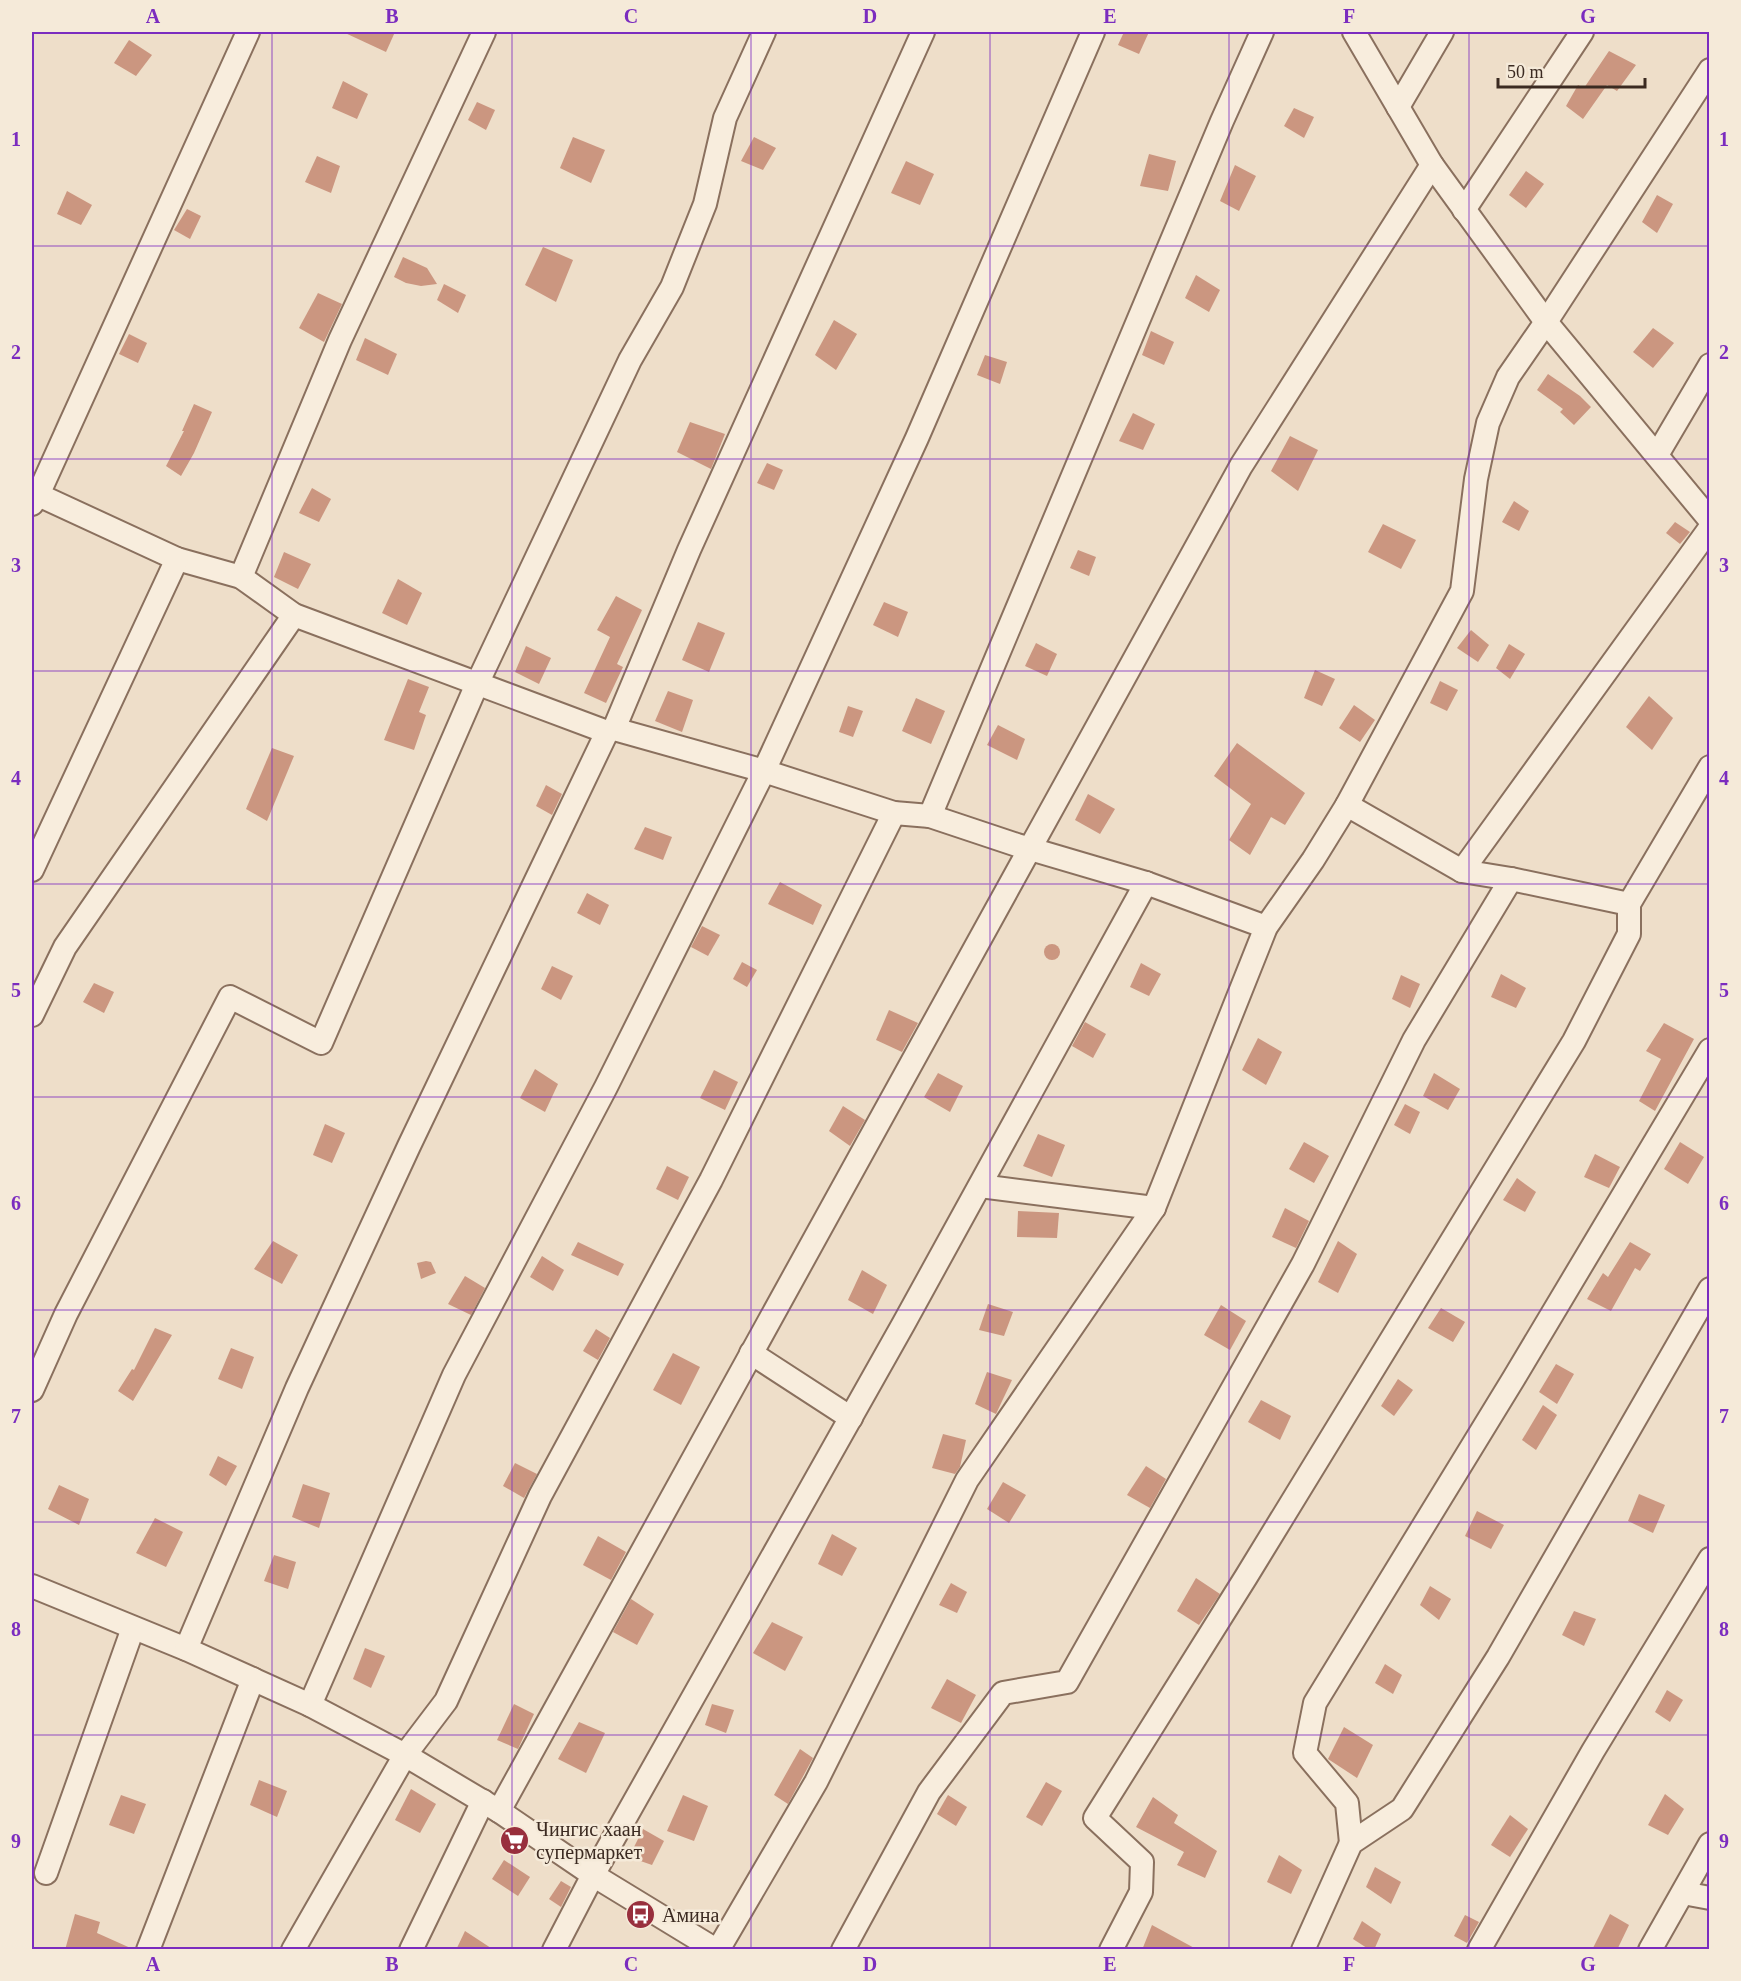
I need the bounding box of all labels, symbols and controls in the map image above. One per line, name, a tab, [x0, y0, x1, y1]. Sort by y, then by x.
text: A	[146, 5, 161, 27]
text: B	[385, 5, 399, 27]
text: C	[624, 5, 638, 27]
text: D	[863, 5, 877, 27]
text: E	[1103, 5, 1117, 27]
text: F	[1343, 5, 1355, 27]
text: G	[1580, 5, 1596, 27]
scale bar	[1498, 51, 1645, 89]
text: 50 m	[1507, 62, 1544, 82]
text: 1	[11, 128, 21, 150]
text: 1	[1719, 128, 1729, 150]
text: 2	[11, 341, 21, 363]
text: 2	[1719, 341, 1729, 363]
text: 3	[11, 554, 21, 576]
text: 3	[1719, 554, 1729, 576]
text: 4	[11, 767, 21, 789]
text: 4	[1719, 767, 1729, 789]
text: 5	[11, 979, 21, 1001]
text: 5	[1719, 979, 1729, 1001]
text: 6	[11, 1192, 21, 1214]
text: 6	[1719, 1192, 1729, 1214]
text: 7	[11, 1405, 21, 1427]
text: 7	[1719, 1405, 1729, 1427]
text: 8	[11, 1618, 21, 1640]
text: 8	[1719, 1618, 1729, 1640]
place label: Чингис хаан супермаркет	[536, 1818, 642, 1864]
supermarket icon: Чингис хаан супермаркет	[499, 1825, 531, 1857]
text: 9	[11, 1830, 21, 1852]
text: 9	[1719, 1830, 1729, 1852]
bus stop icon: Амина	[625, 1899, 657, 1931]
place label: Амина	[662, 1904, 720, 1926]
text: A	[146, 1953, 161, 1975]
text: B	[385, 1953, 399, 1975]
text: C	[624, 1953, 638, 1975]
text: D	[863, 1953, 877, 1975]
text: E	[1103, 1953, 1117, 1975]
text: F	[1343, 1953, 1355, 1975]
text: G	[1580, 1953, 1596, 1975]

